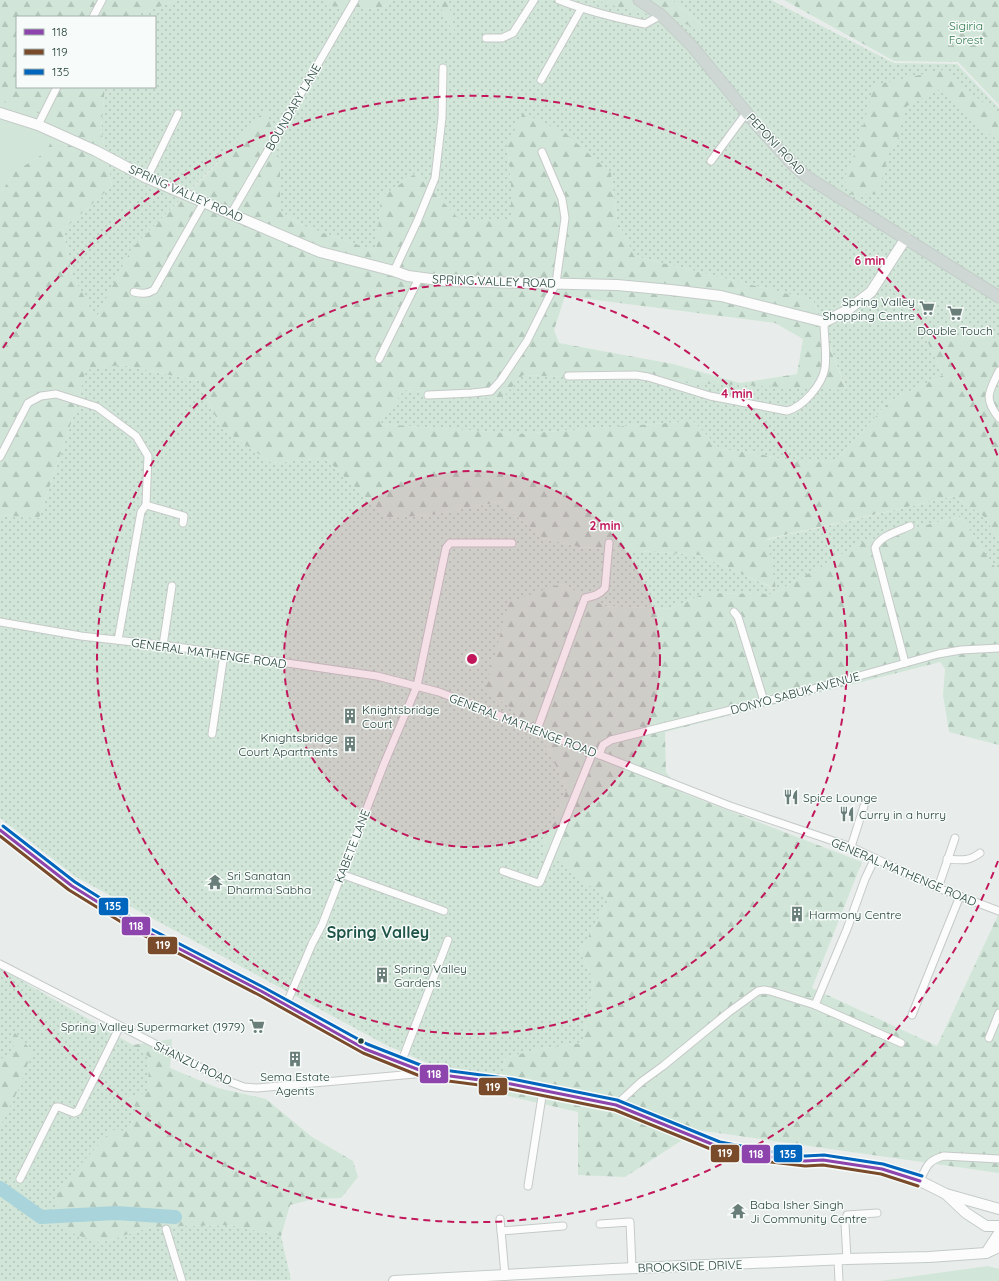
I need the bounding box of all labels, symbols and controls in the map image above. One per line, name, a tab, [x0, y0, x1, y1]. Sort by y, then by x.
legend	[16, 16, 156, 88]
park label: Sigiria Forest	[949, 18, 983, 47]
text: 118	[52, 24, 67, 39]
text: 119	[52, 44, 68, 59]
street label: BOUNDARY LANE	[262, 61, 324, 153]
text: 135	[52, 64, 69, 79]
street label: PEPONI ROAD	[744, 110, 809, 178]
street label: SPRING VALLEY ROAD	[126, 161, 246, 225]
text: 6 min	[854, 253, 886, 268]
street label: SPRING VALLEY ROAD	[432, 271, 556, 291]
place label: Spring Valley Shopping Centre	[823, 294, 915, 323]
supermarket icon: Spring Valley Shopping Centre	[918, 299, 936, 317]
supermarket icon: Double Touch	[946, 304, 964, 322]
place label: Double Touch	[917, 323, 993, 338]
text: 4 min	[721, 386, 753, 401]
text: 2 min	[589, 518, 621, 533]
street label: GENERAL MATHENGE ROAD	[130, 635, 288, 671]
centre of rings	[465, 652, 479, 666]
street label: DONYO SABUK AVENUE	[729, 668, 861, 717]
street label: GENERAL MATHENGE ROAD	[447, 690, 599, 760]
place label: Knightsbridge Court	[362, 702, 440, 731]
building icon: Knightsbridge Court	[341, 707, 359, 725]
place label: Knightsbridge Court Apartments	[239, 730, 338, 759]
building icon: Knightsbridge Court Apartments	[341, 735, 359, 753]
restaurant icon: Spice Lounge	[782, 788, 800, 806]
place label: Spice Lounge	[803, 790, 878, 805]
restaurant icon: Curry in a hurry	[838, 805, 856, 823]
street label: KABETE LANE	[331, 807, 373, 885]
place label: Curry in a hurry	[859, 807, 946, 822]
street label: GENERAL MATHENGE ROAD	[829, 835, 979, 910]
place label: Sri Sanatan Dharma Sabha	[227, 868, 311, 897]
temple icon: Sri Sanatan Dharma Sabha	[206, 873, 224, 891]
line badge: 135	[98, 897, 129, 916]
text: 135	[105, 899, 121, 913]
building icon: Harmony Centre	[788, 905, 806, 923]
place label: Harmony Centre	[809, 907, 902, 922]
line badge: 118	[121, 916, 151, 936]
text: 118	[129, 919, 143, 933]
district label: Spring Valley	[327, 922, 429, 942]
line badge: 119	[147, 936, 178, 955]
text: 119	[156, 938, 170, 952]
place label: Spring Valley Gardens	[394, 961, 467, 990]
building icon: Spring Valley Gardens	[373, 966, 391, 984]
supermarket icon: Spring Valley Supermarket (1979)	[248, 1017, 266, 1035]
place label: Spring Valley Supermarket (1979)	[61, 1019, 245, 1034]
unlabelled marker	[356, 1036, 366, 1046]
street label: SHANZU ROAD	[152, 1038, 235, 1089]
building icon: Sema Estate Agents	[286, 1050, 304, 1068]
line badge: 118	[419, 1064, 449, 1084]
text: 118	[427, 1067, 441, 1081]
place label: Sema Estate Agents	[260, 1069, 330, 1098]
line badge: 119	[478, 1077, 508, 1096]
text: 119	[486, 1080, 500, 1094]
line badge: 119	[710, 1144, 740, 1163]
line badge: 118	[741, 1144, 771, 1164]
line badge: 135	[773, 1144, 803, 1163]
text: 119	[718, 1146, 732, 1160]
text: 118	[749, 1147, 763, 1161]
text: 135	[780, 1147, 796, 1161]
place label: Baba Isher Singh Ji Community Centre	[750, 1197, 867, 1226]
temple icon: Baba Isher Singh Ji Community Centre	[729, 1202, 747, 1220]
street label: BROOKSIDE DRIVE	[637, 1257, 743, 1275]

